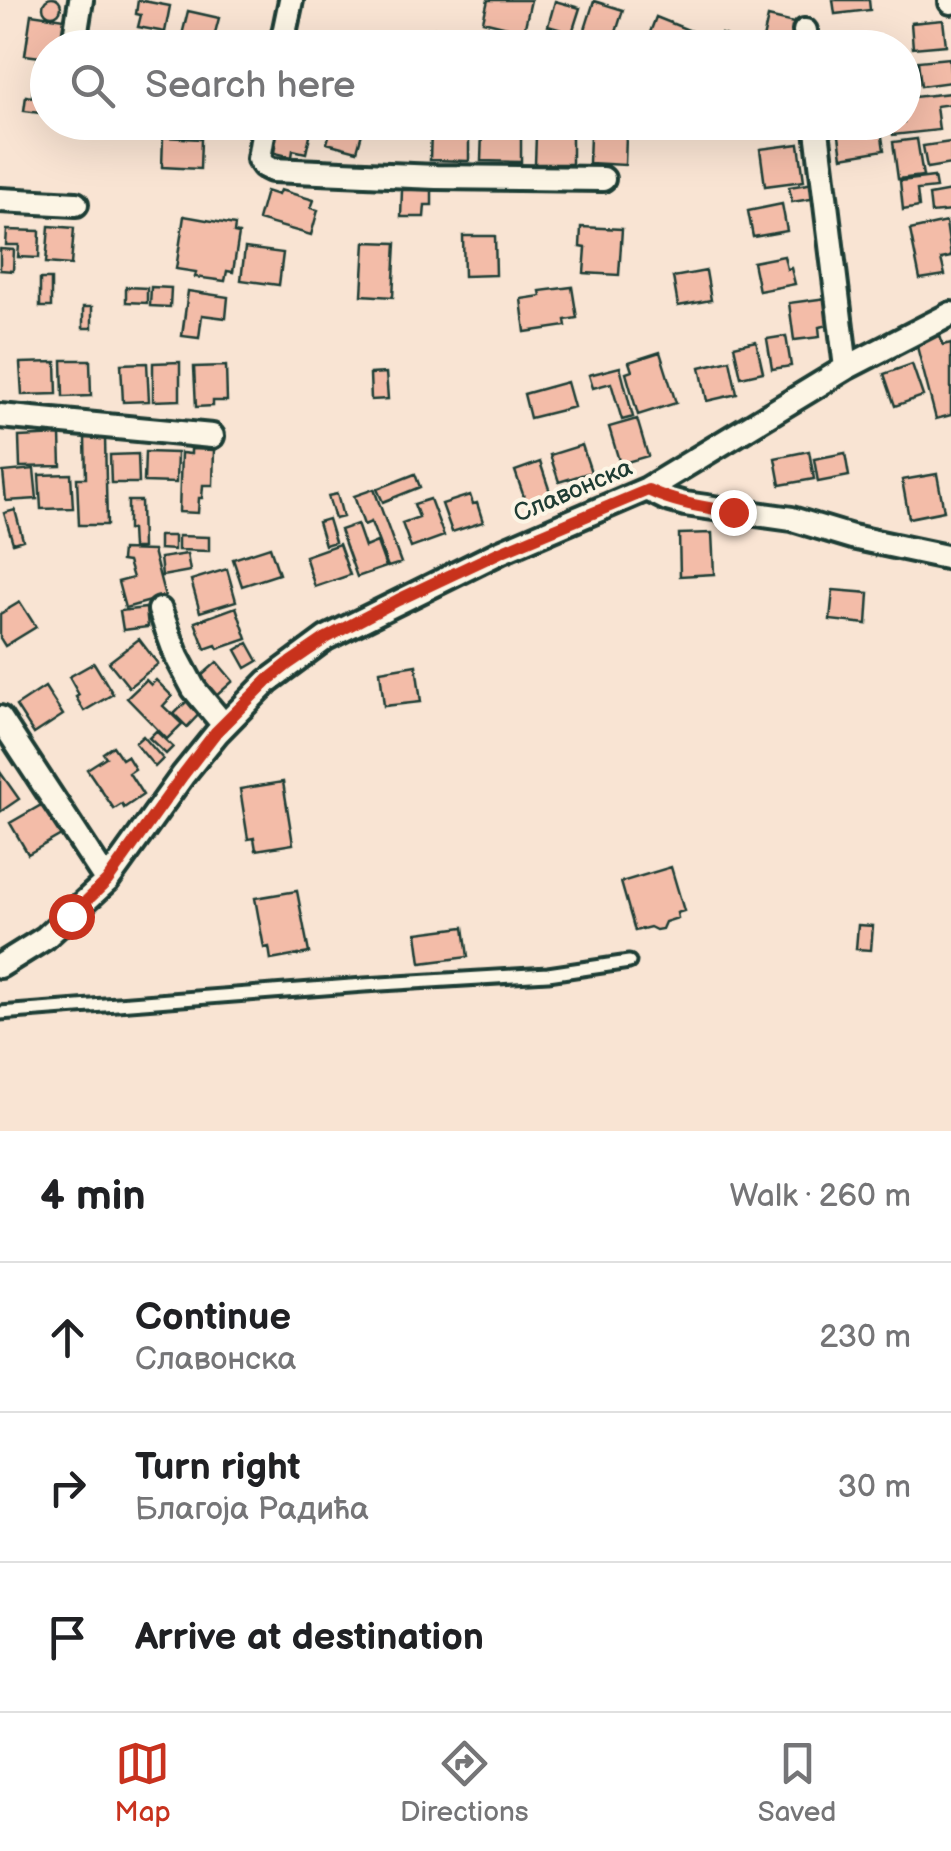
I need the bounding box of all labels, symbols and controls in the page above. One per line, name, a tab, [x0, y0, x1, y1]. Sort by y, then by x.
search box	[30, 30, 921, 140]
icon: search	[65, 58, 120, 113]
text: Search here	[145, 63, 356, 108]
street label: Славонска	[509, 452, 637, 530]
route end	[711, 490, 757, 536]
route start	[49, 894, 95, 940]
text: 4 min	[40, 1171, 146, 1222]
text: Walk · 260 m	[729, 1177, 911, 1216]
text: Continue	[135, 1295, 291, 1340]
icon: ahead	[40, 1310, 95, 1365]
text: 230 m	[819, 1318, 911, 1357]
text: Славонска	[135, 1340, 296, 1379]
text: Turn right	[135, 1445, 300, 1490]
icon: right	[40, 1460, 95, 1515]
text: 30 m	[837, 1468, 911, 1507]
text: Благоја Радића	[135, 1490, 369, 1529]
icon: arrive	[40, 1610, 95, 1665]
text: Arrive at destination	[135, 1615, 484, 1660]
tab: Map	[115, 1736, 171, 1829]
tab: Directions	[400, 1736, 529, 1829]
tab: Saved	[758, 1736, 836, 1829]

